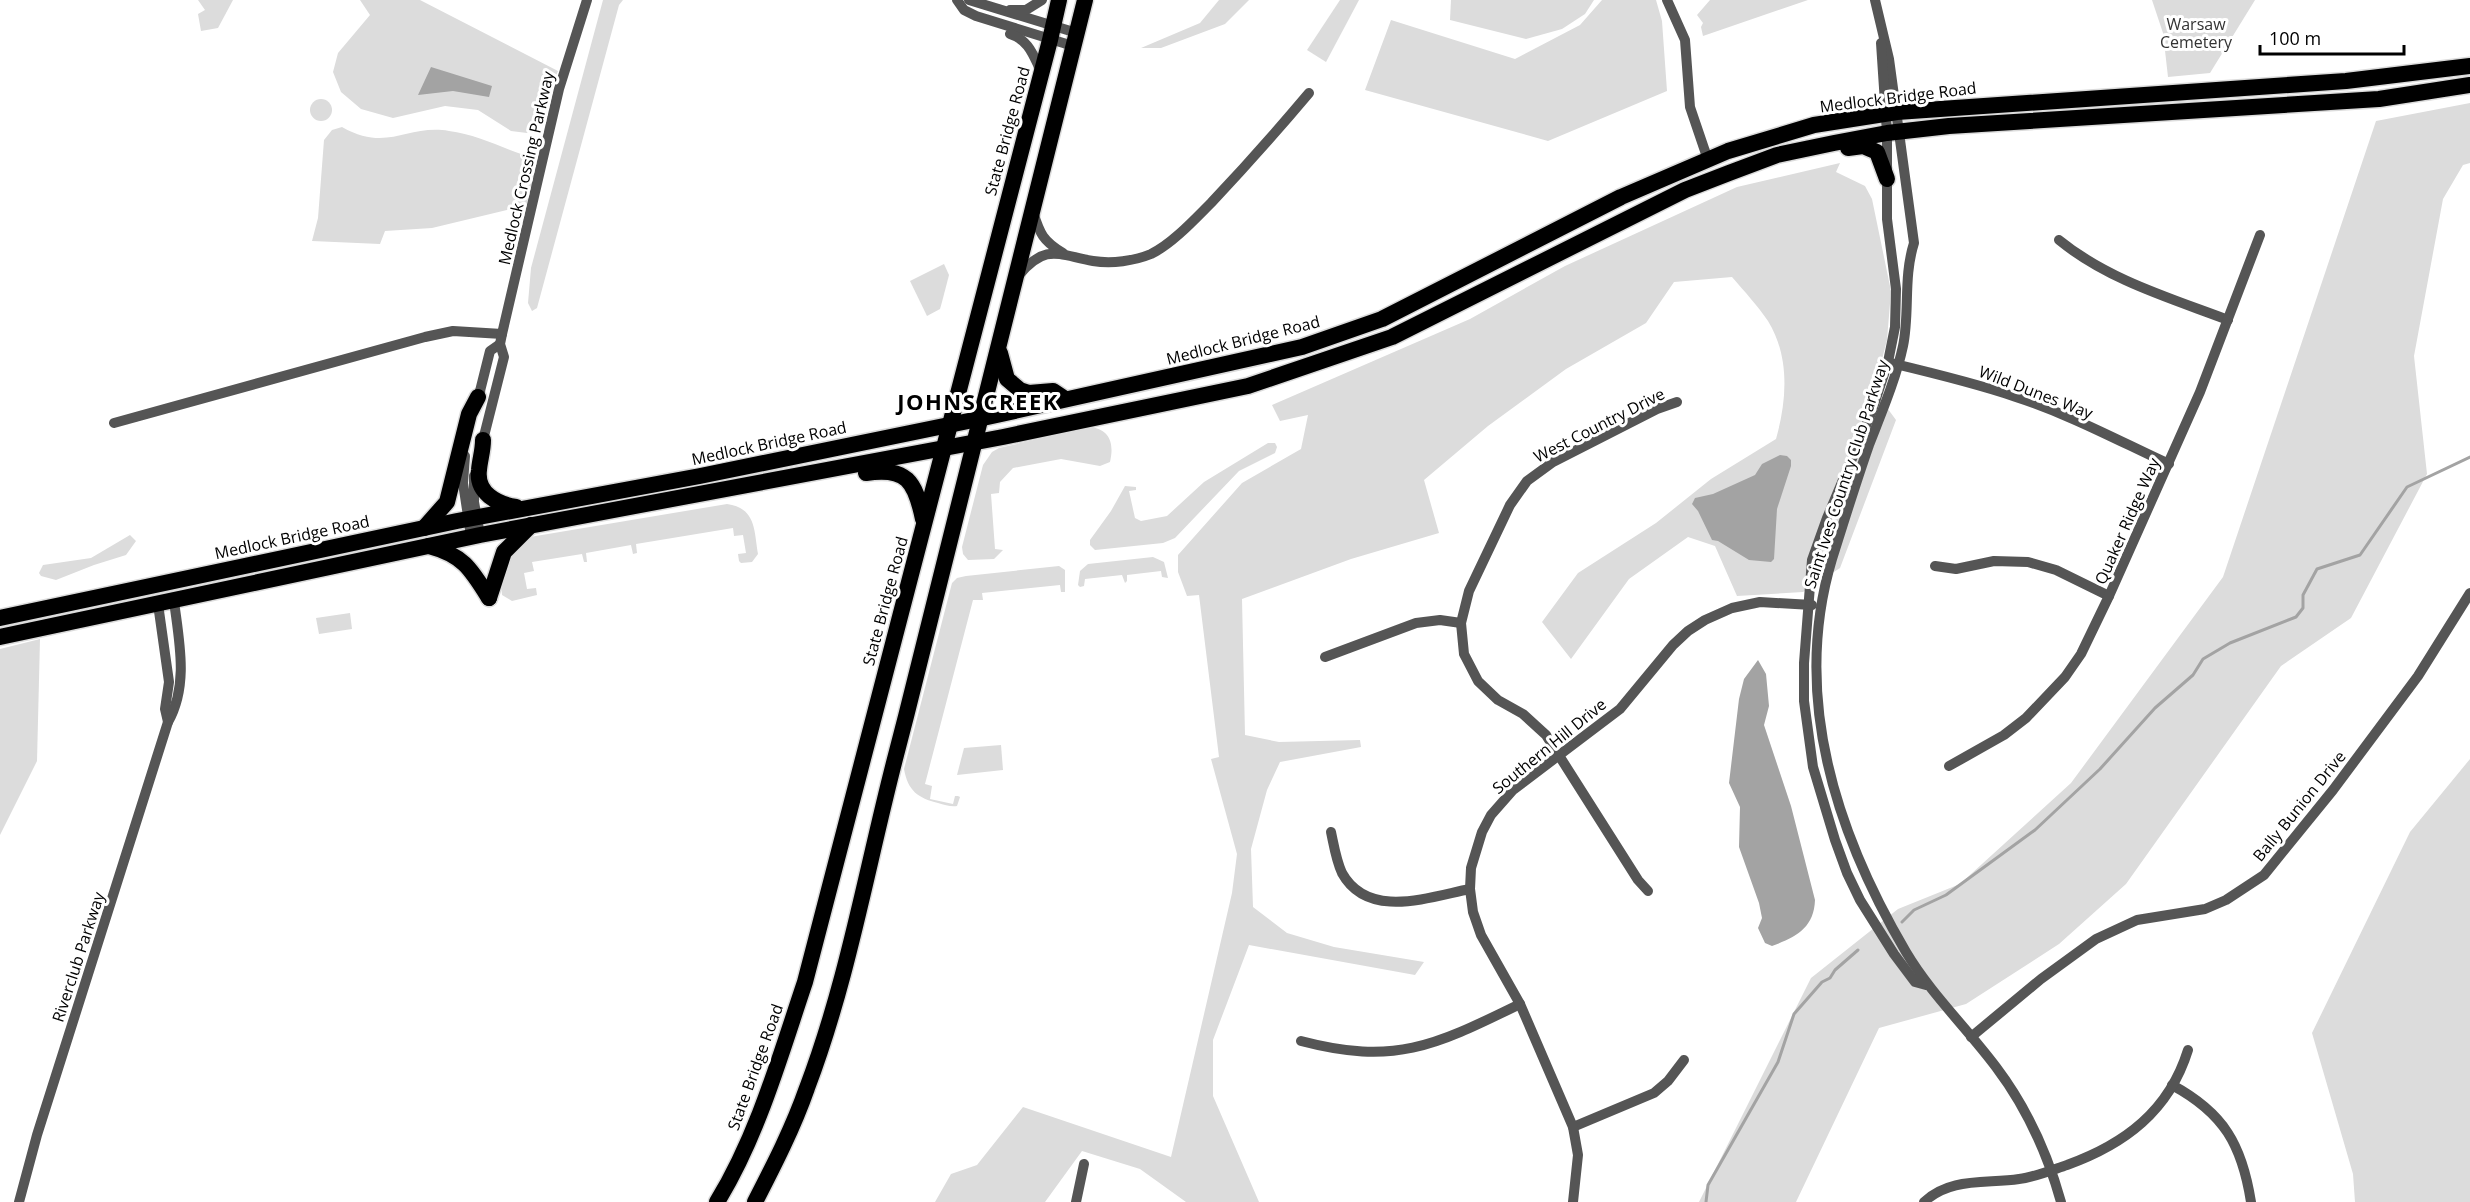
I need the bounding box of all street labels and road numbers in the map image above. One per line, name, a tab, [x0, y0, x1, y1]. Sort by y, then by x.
street label: State Bridge Road	[979, 64, 1035, 198]
street label: Medlock Crossing Parkway	[493, 68, 559, 267]
street label: Medlock Bridge Road	[1818, 76, 1978, 118]
street label: Medlock Bridge Road	[1164, 310, 1322, 370]
street label: Saint Ives Country Club Parkway	[1799, 356, 1894, 591]
street label: Wild Dunes Way	[1976, 360, 2097, 424]
street label: West Country Drive	[1530, 382, 1668, 468]
street label: Medlock Bridge Road	[690, 416, 848, 470]
street label: Quaker Ridge Way	[2089, 453, 2165, 588]
street label: Medlock Bridge Road	[213, 510, 371, 564]
street label: State Bridge Road	[857, 534, 913, 668]
street label: Southern Hill Drive	[1488, 693, 1611, 799]
street label: Bally Bunion Drive	[2248, 746, 2350, 866]
street label: Riverclub Parkway	[47, 888, 110, 1025]
street label: State Bridge Road	[722, 1001, 788, 1133]

